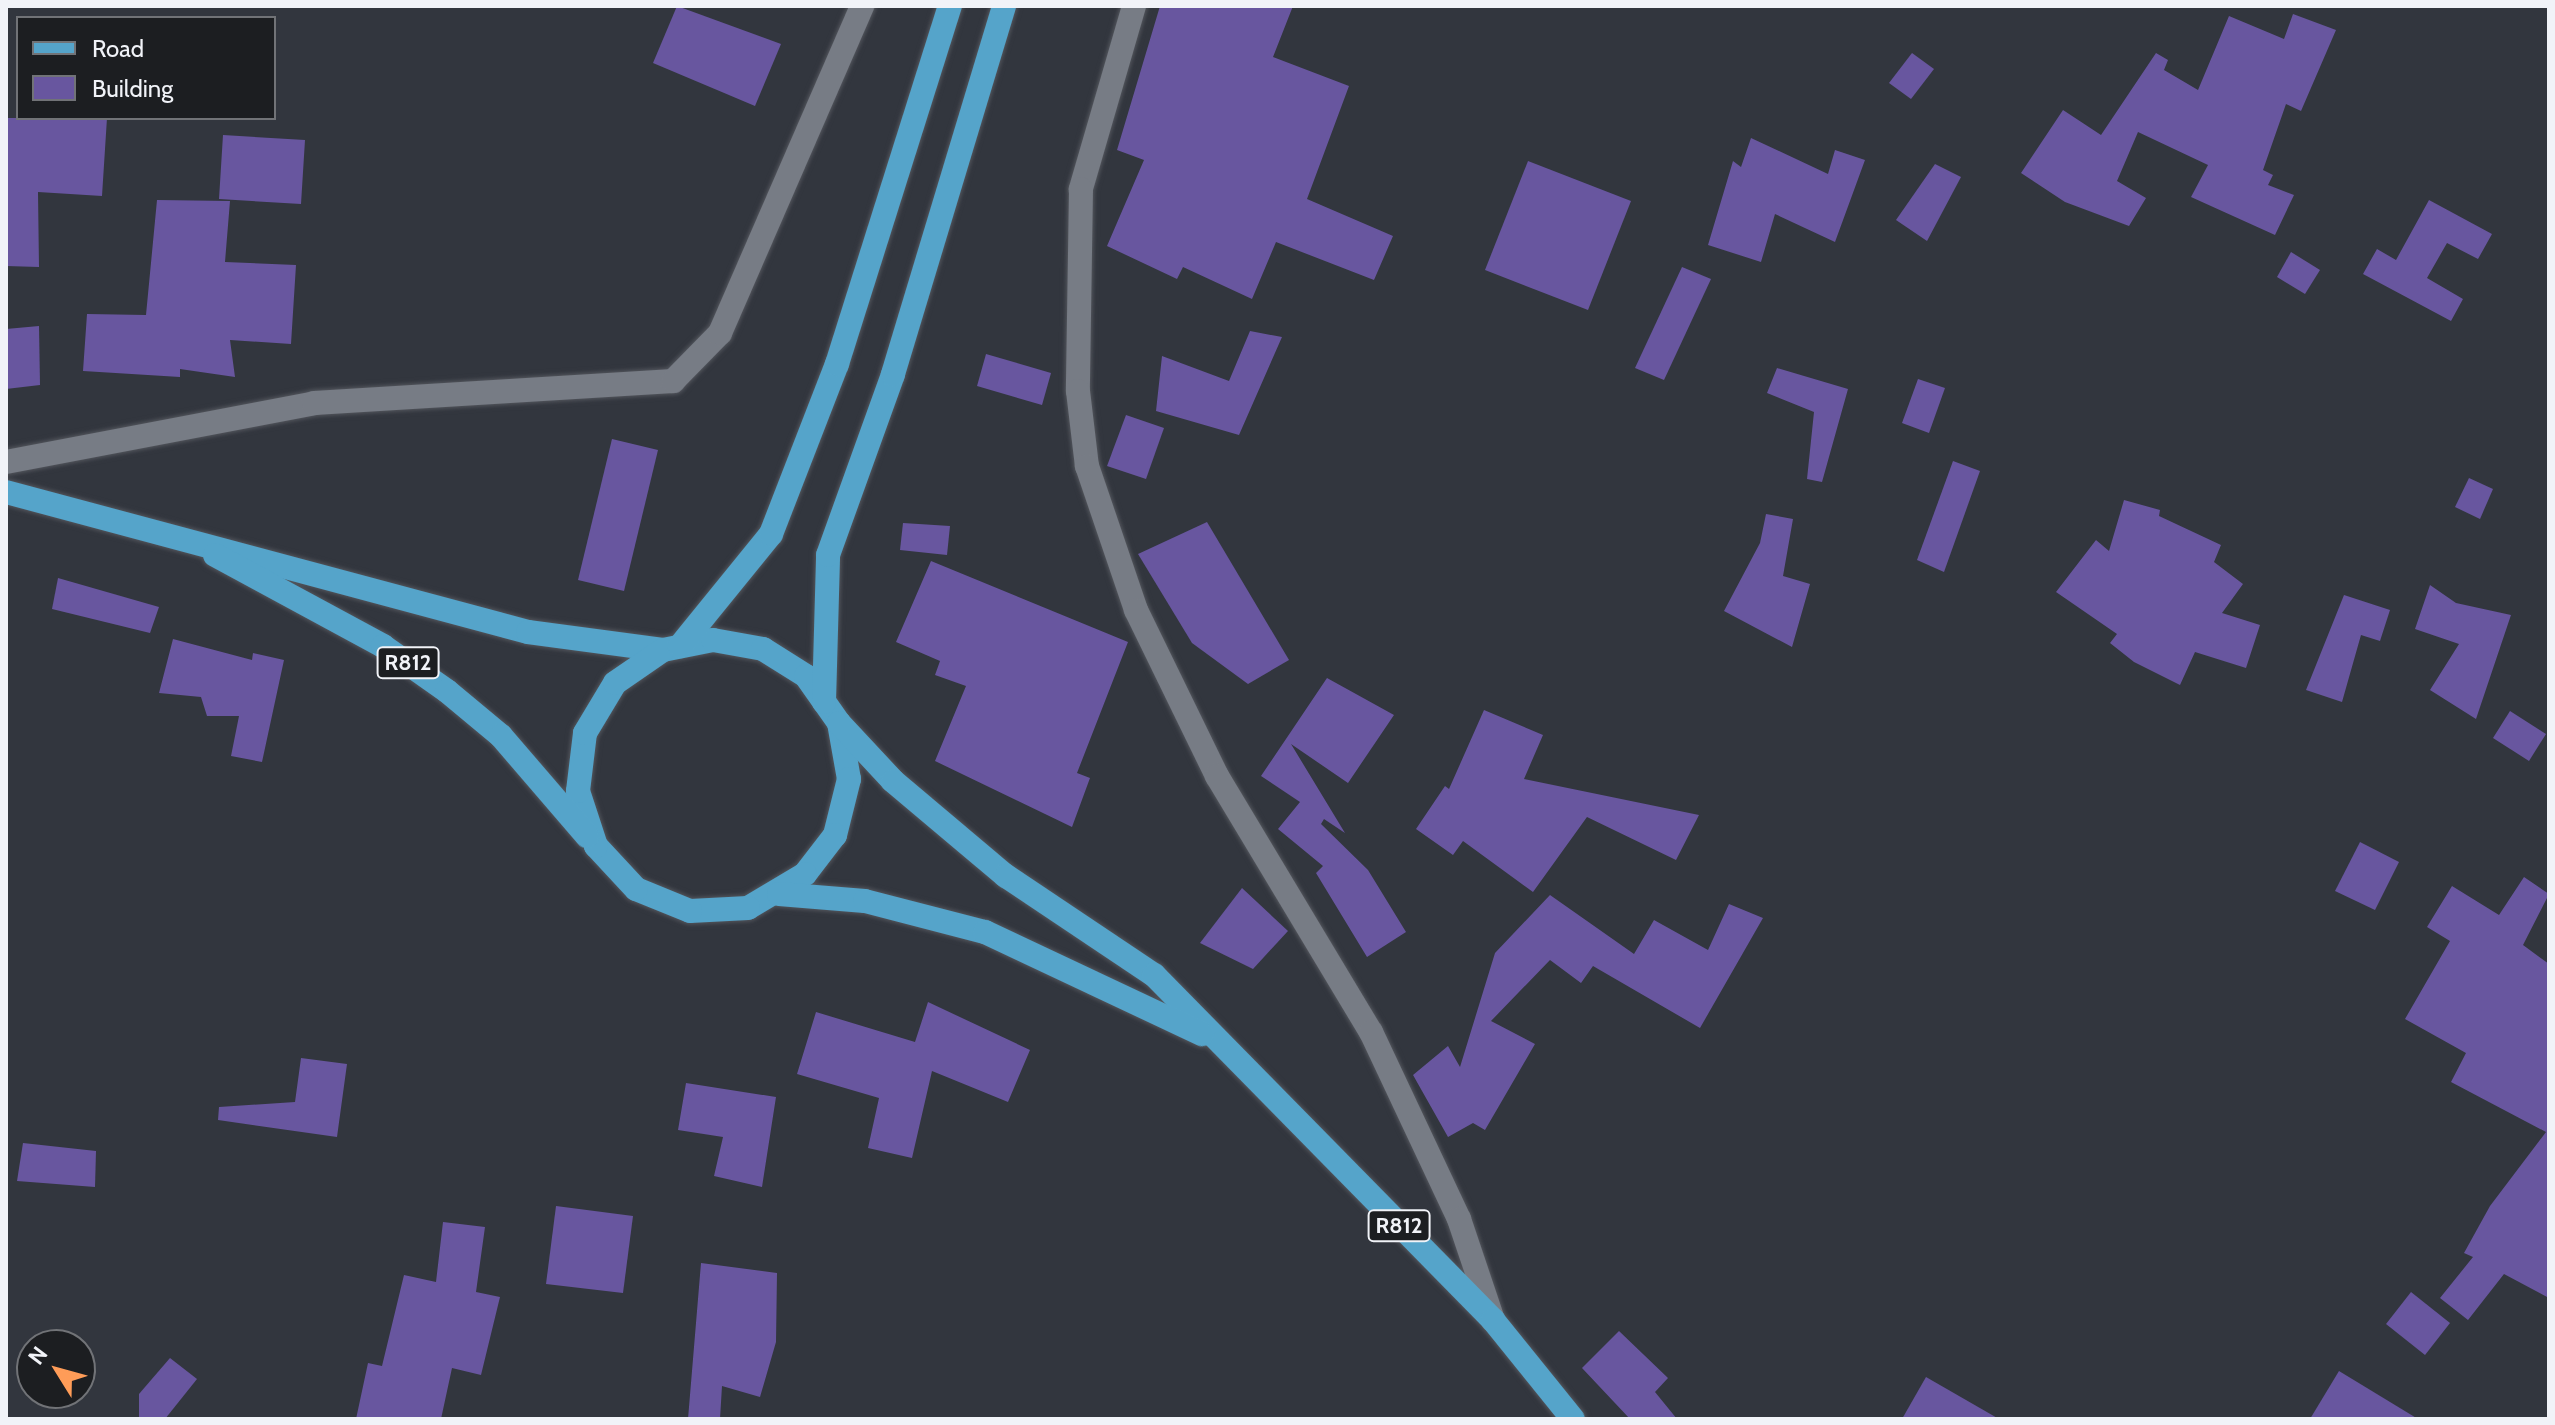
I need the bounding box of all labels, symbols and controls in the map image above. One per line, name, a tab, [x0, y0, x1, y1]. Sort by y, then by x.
legend	[16, 16, 276, 120]
text: Road	[92, 34, 144, 63]
text: Building	[92, 74, 173, 103]
road number: R812	[376, 645, 440, 681]
road number: R812	[1367, 1208, 1431, 1244]
north arrow	[16, 1329, 96, 1409]
text: N	[23, 1341, 53, 1370]

